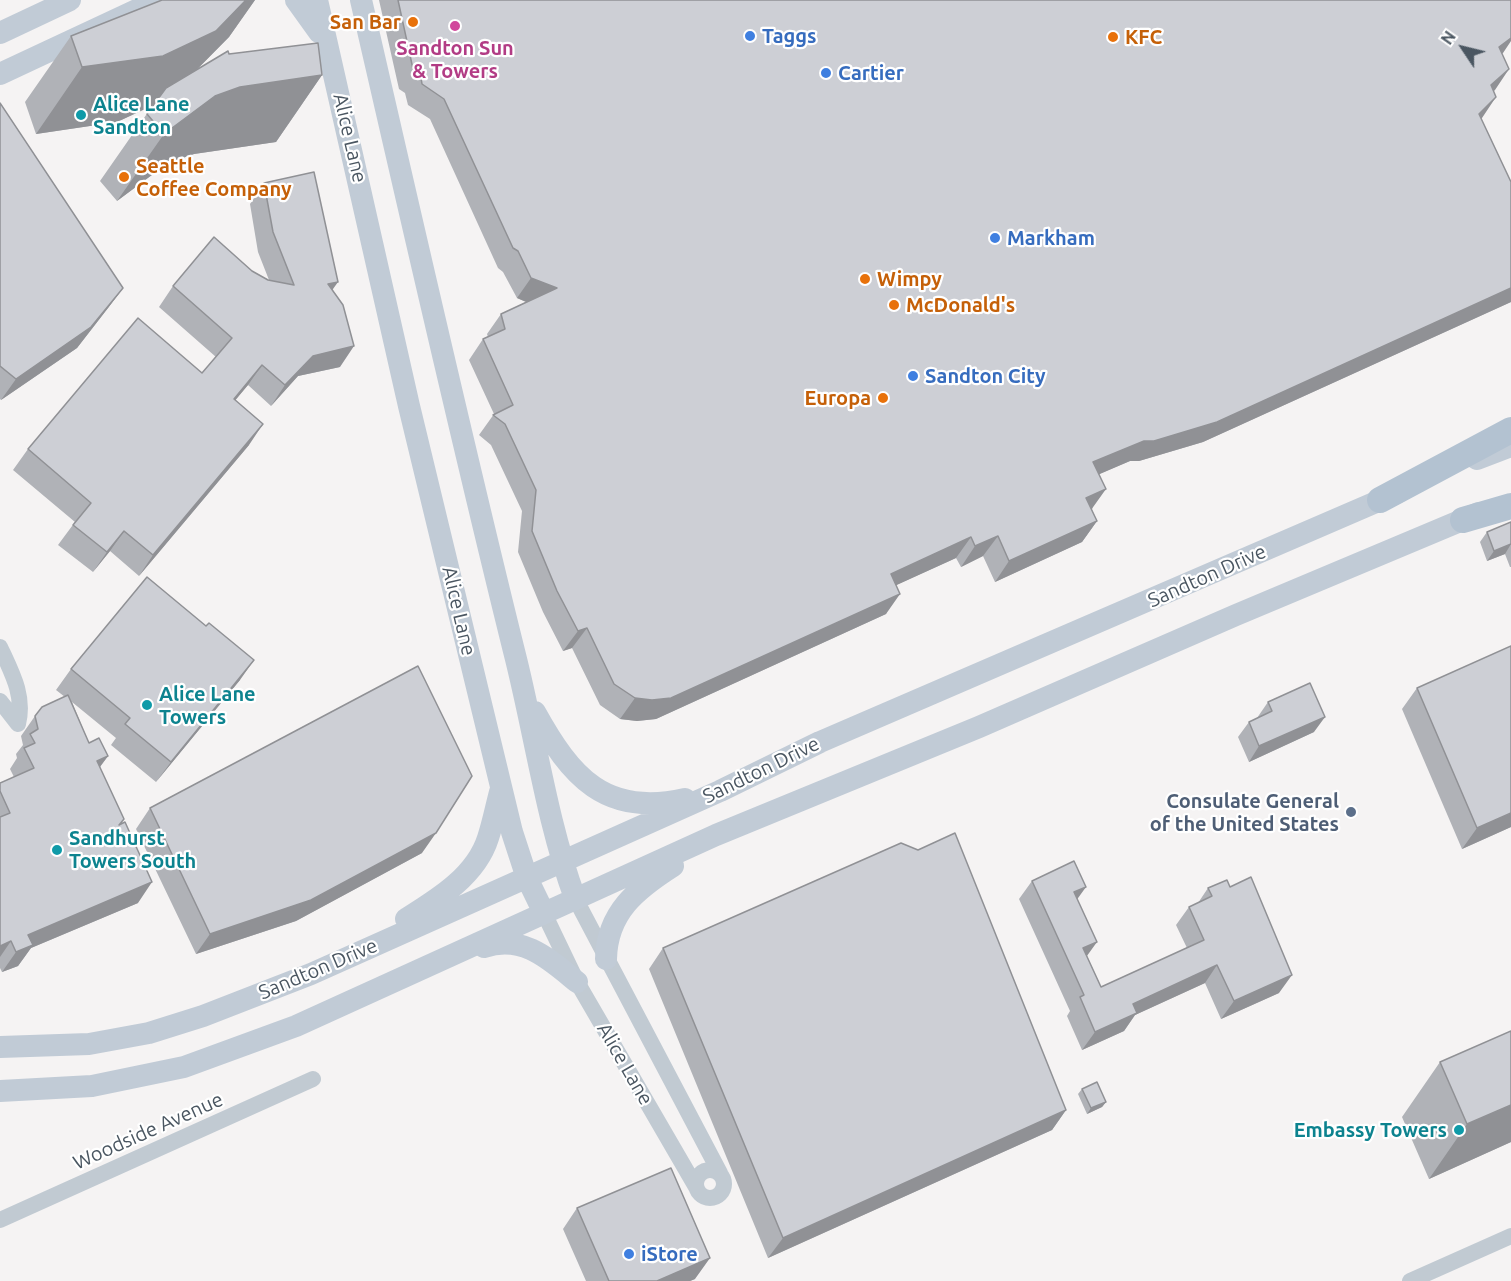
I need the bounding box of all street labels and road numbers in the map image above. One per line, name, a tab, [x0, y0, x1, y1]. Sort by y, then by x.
street label: Alice Lane	[328, 91, 372, 185]
street label: Sandton Drive	[1144, 539, 1270, 613]
street label: Alice Lane	[437, 564, 481, 658]
street label: Sandton Drive	[699, 731, 823, 809]
street label: Sandton Drive	[255, 933, 381, 1005]
street label: Alice Lane	[592, 1019, 658, 1109]
street label: Woodside Avenue	[69, 1087, 227, 1175]

